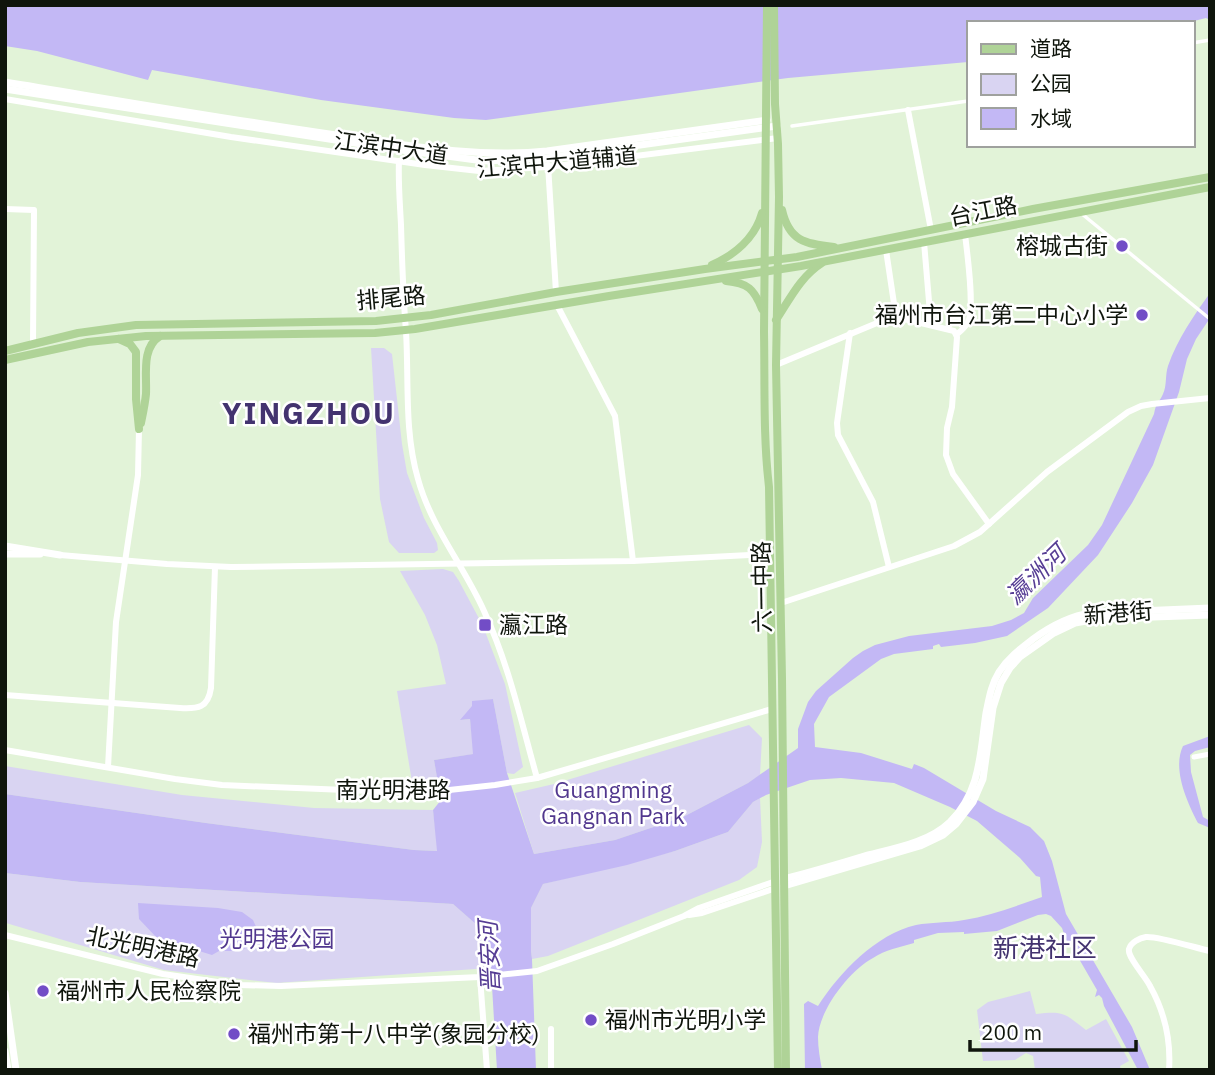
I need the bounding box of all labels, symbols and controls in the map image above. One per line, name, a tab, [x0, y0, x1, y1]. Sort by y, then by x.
legend	[967, 21, 1194, 147]
text: 道路	[1030, 34, 1072, 62]
text: 公园	[1030, 69, 1072, 97]
text: 水域	[1030, 104, 1072, 132]
street label: 江滨中大道	[332, 124, 450, 170]
street label: 江滨中大道辅道	[475, 139, 638, 183]
street label: 台江路	[946, 189, 1020, 231]
place label: 榕城古街	[1016, 230, 1108, 260]
marker: 榕城古街	[1114, 238, 1130, 254]
street label: 排尾路	[355, 279, 427, 315]
place label: 福州市台江第二中心小学	[875, 299, 1128, 329]
marker: 福州市台江第二中心小学	[1134, 307, 1150, 323]
district label: YINGZHOU	[222, 393, 396, 432]
water label: 瀛洲河	[998, 535, 1075, 611]
street label: 六一中路	[745, 541, 777, 633]
street label: 新港街	[1082, 595, 1153, 629]
place label: 瀛江路	[499, 609, 568, 639]
marker: 瀛江路	[477, 617, 493, 633]
street label: 南光明港路	[336, 774, 451, 804]
park label: Guangming Gangnan Park	[541, 774, 685, 830]
water label: 晋安河	[471, 916, 507, 994]
street label: 北光明港路	[84, 919, 203, 973]
park label: 光明港公园	[220, 923, 335, 953]
district label: 新港社区	[993, 930, 1097, 964]
place label: 福州市人民检察院	[57, 975, 241, 1005]
marker: 福州市人民检察院	[35, 983, 51, 999]
place label: 福州市光明小学	[605, 1004, 766, 1034]
scale bar	[970, 1009, 1136, 1052]
marker: 福州市光明小学	[583, 1012, 599, 1028]
place label: 福州市第十八中学(象园分校)	[248, 1018, 539, 1048]
text: 200 m	[981, 1018, 1042, 1046]
marker: 福州市第十八中学(象园分校)	[226, 1026, 242, 1042]

